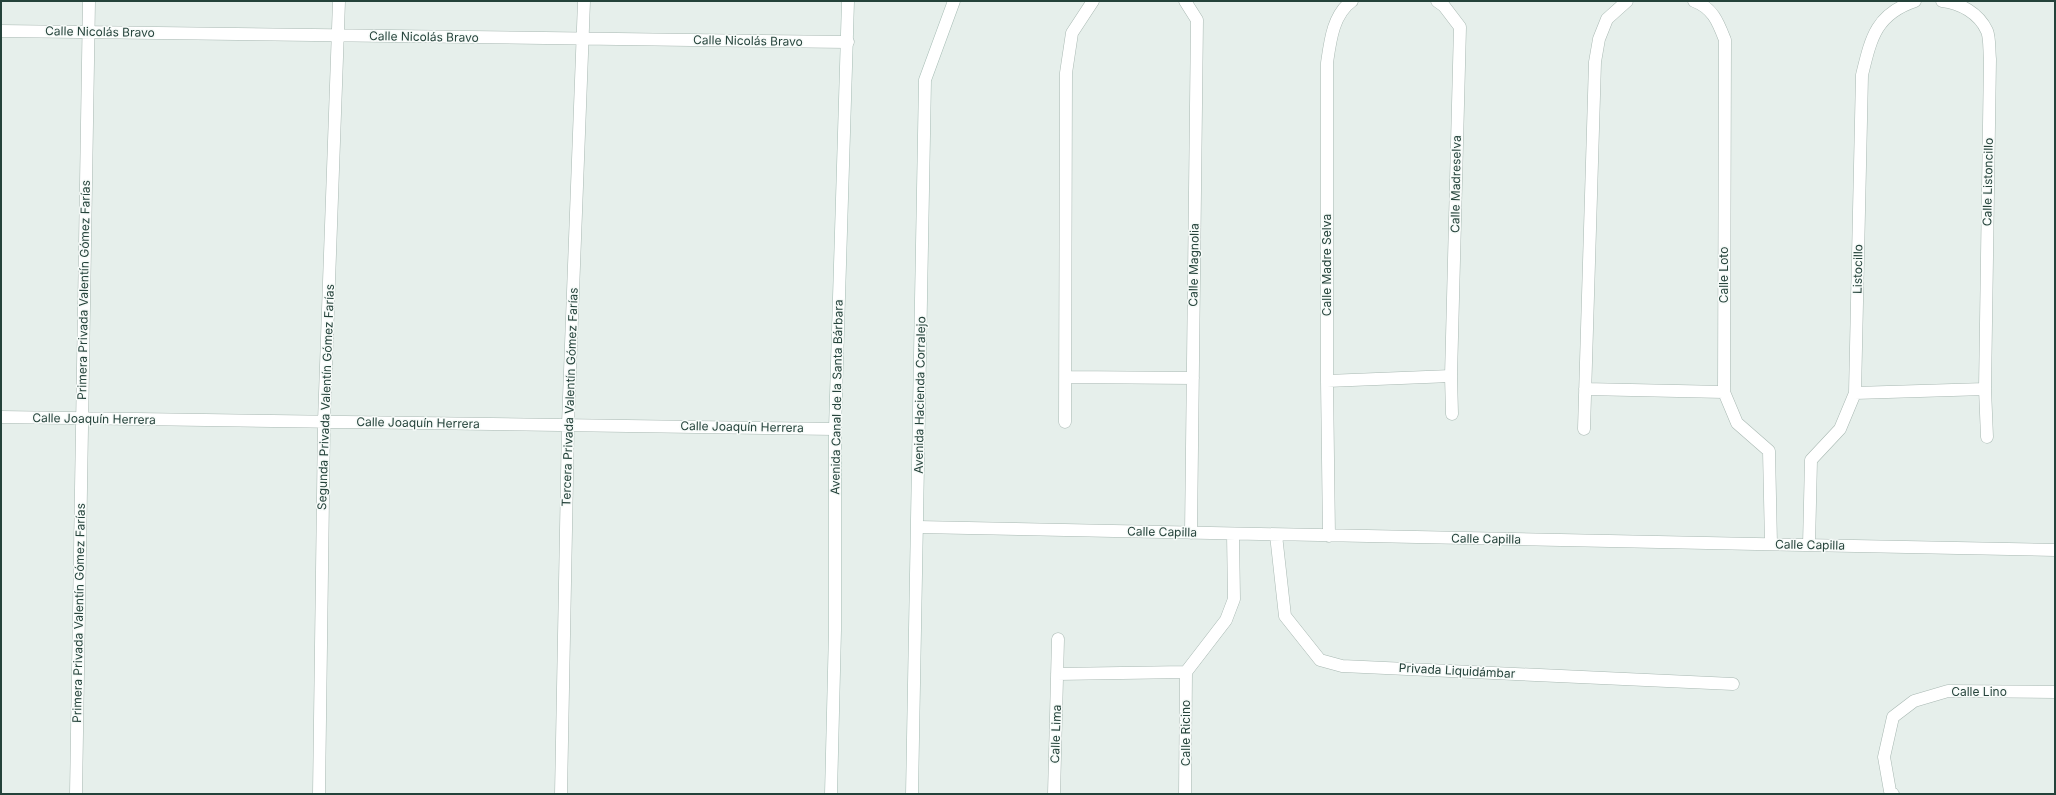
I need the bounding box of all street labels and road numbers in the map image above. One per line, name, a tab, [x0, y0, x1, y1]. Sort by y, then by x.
street label: Calle Nicolás Bravo	[45, 23, 155, 40]
street label: Calle Nicolás Bravo	[369, 28, 479, 45]
street label: Calle Nicolás Bravo	[693, 32, 803, 49]
street label: Calle Madreselva	[1447, 135, 1464, 233]
street label: Calle Listoncillo	[1979, 138, 1996, 226]
street label: Primera Privada Valentín Gómez Farías	[74, 180, 93, 400]
street label: Calle Madre Selva	[1319, 214, 1334, 316]
street label: Calle Magnolia	[1185, 223, 1202, 307]
street label: Listocillo	[1850, 244, 1865, 294]
street label: Calle Loto	[1716, 247, 1731, 303]
street label: Segunda Privada Valentín Gómez Farías	[314, 284, 337, 510]
street label: Tercera Privada Valentín Gómez Farías	[558, 287, 581, 507]
street label: Avenida Canal de la Santa Bárbara	[827, 299, 846, 495]
street label: Avenida Hacienda Corralejo	[911, 316, 928, 474]
street label: Calle Joaquín Herrera	[32, 410, 156, 427]
street label: Calle Joaquín Herrera	[356, 414, 480, 431]
street label: Calle Joaquín Herrera	[680, 418, 804, 435]
street label: Primera Privada Valentín Gómez Farías	[69, 503, 88, 723]
street label: Calle Capilla	[1127, 523, 1197, 540]
street label: Calle Capilla	[1451, 530, 1521, 547]
street label: Calle Capilla	[1775, 536, 1845, 553]
street label: Privada Liquidámbar	[1398, 660, 1516, 681]
street label: Calle Lino	[1951, 684, 2007, 699]
street label: Calle Ricino	[1178, 700, 1193, 766]
street label: Calle Lima	[1047, 704, 1064, 764]

